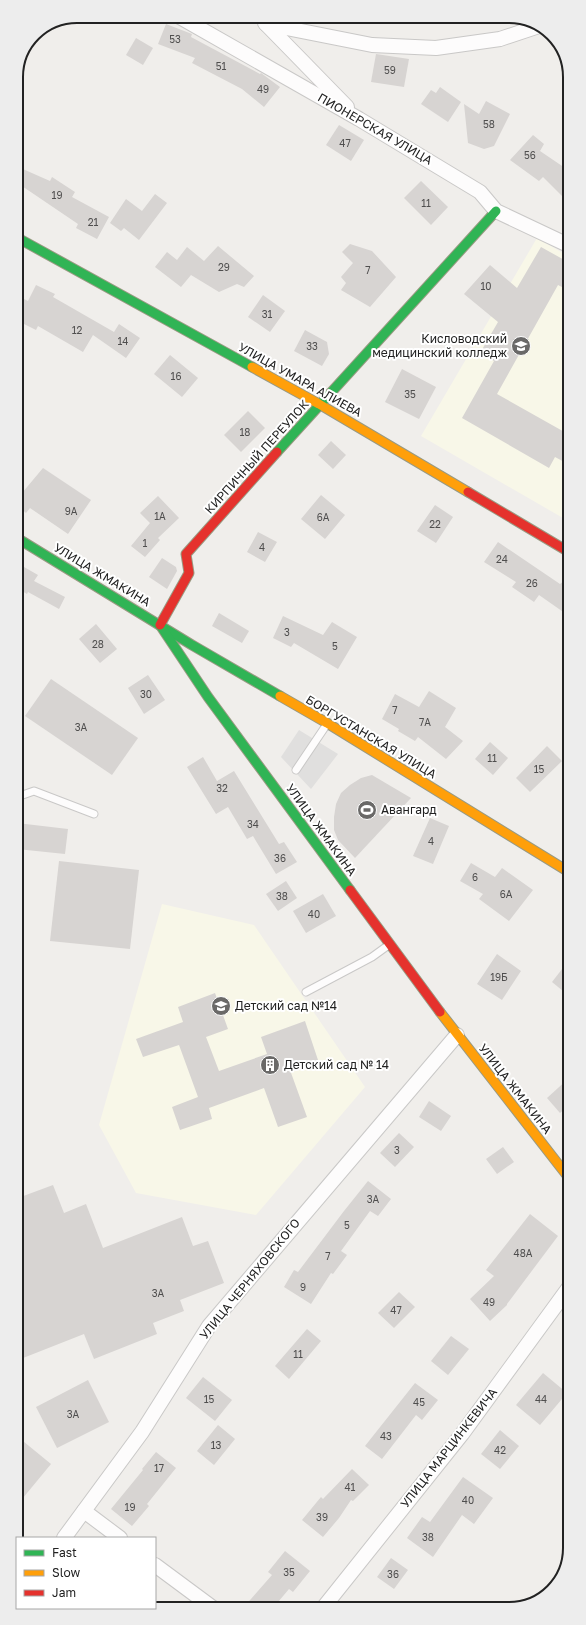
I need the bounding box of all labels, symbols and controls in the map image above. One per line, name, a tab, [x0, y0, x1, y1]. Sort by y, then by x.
house number: 53	[169, 33, 181, 45]
house number: 51	[216, 60, 226, 72]
house number: 59	[384, 64, 396, 76]
house number: 49	[257, 83, 269, 95]
street label: ПИОНЕРСКАЯ УЛИЦА	[315, 90, 435, 168]
house number: 58	[483, 118, 495, 130]
house number: 47	[339, 137, 351, 149]
house number: 56	[524, 149, 536, 161]
house number: 19	[52, 189, 62, 201]
house number: 11	[421, 197, 431, 209]
house number: 21	[88, 216, 98, 228]
house number: 29	[218, 261, 230, 273]
house number: 7	[365, 264, 371, 276]
house number: 10	[480, 280, 492, 292]
house number: 31	[262, 308, 272, 320]
house number: 12	[72, 324, 83, 336]
place label: Кисловодский медицинский колледж	[372, 331, 507, 360]
house number: 14	[118, 335, 128, 347]
school or university icon: Кисловодский медицинский колледж	[510, 335, 532, 357]
street label: УЛИЦА УМАРА АЛИЕВА	[236, 339, 365, 420]
house number: 33	[306, 340, 318, 352]
house number: 16	[171, 370, 181, 382]
house number: 35	[404, 388, 416, 400]
street label: КИРПИЧНЫЙ ПЕРЕУЛОК	[201, 396, 312, 517]
house number: 18	[240, 426, 250, 438]
house number: 9А	[65, 505, 78, 517]
house number: 1А	[154, 510, 166, 522]
house number: 6А	[317, 511, 330, 523]
house number: 22	[429, 518, 441, 530]
house number: 1	[143, 537, 148, 549]
street label: УЛИЦА ЖМАКИНА	[51, 540, 153, 609]
house number: 4	[259, 541, 265, 553]
house number: 24	[496, 553, 508, 565]
house number: 26	[526, 577, 538, 589]
house number: 3	[284, 626, 290, 638]
house number: 28	[92, 638, 104, 650]
house number: 5	[332, 640, 338, 652]
house number: 30	[140, 688, 152, 700]
street label: БОРГУСТАНСКАЯ УЛИЦА	[303, 692, 439, 782]
house number: 7	[392, 704, 398, 716]
house number: 7А	[419, 716, 431, 728]
house number: 3А	[75, 721, 88, 733]
house number: 11	[487, 752, 497, 764]
house number: 15	[534, 763, 545, 775]
street label: УЛИЦА ЖМАКИНА	[283, 781, 360, 879]
house number: 32	[216, 782, 228, 794]
sports icon: Авангард	[356, 799, 378, 821]
place label: Авангард	[381, 802, 437, 817]
house number: 34	[247, 818, 259, 830]
house number: 4	[428, 835, 434, 847]
house number: 36	[274, 852, 286, 864]
house number: 6	[472, 871, 478, 883]
house number: 6А	[500, 888, 513, 900]
house number: 38	[276, 890, 288, 902]
house number: 40	[308, 908, 320, 920]
house number: 19Б	[490, 971, 508, 983]
school or university icon: Детский сад №14	[210, 995, 232, 1017]
place label: Детский сад №14	[235, 998, 337, 1013]
street label: УЛИЦА ЖМАКИНА	[476, 1041, 555, 1137]
building icon: Детский сад № 14	[259, 1054, 281, 1076]
place label: Детский сад № 14	[284, 1057, 389, 1072]
house number: 3	[394, 1144, 400, 1156]
house number: 3А	[367, 1193, 380, 1205]
street label: УЛИЦА ЧЕРНЯХОВСКОГО	[196, 1215, 303, 1342]
house number: 5	[344, 1219, 350, 1231]
house number: 48А	[514, 1247, 533, 1259]
house number: 7	[325, 1250, 331, 1262]
house number: 9	[300, 1281, 306, 1293]
house number: 3А	[152, 1287, 165, 1299]
house number: 49	[483, 1296, 495, 1308]
house number: 47	[390, 1304, 402, 1316]
house number: 11	[293, 1348, 303, 1360]
street label: УЛИЦА МАРЦИНКЕВИЧА	[397, 1385, 500, 1511]
house number: 15	[204, 1393, 215, 1405]
house number: 44	[535, 1393, 547, 1405]
house number: 45	[413, 1396, 425, 1408]
house number: 3А	[67, 1408, 80, 1420]
house number: 43	[380, 1430, 392, 1442]
house number: 13	[211, 1439, 221, 1451]
house number: 42	[494, 1444, 506, 1456]
house number: 17	[154, 1462, 164, 1474]
house number: 41	[345, 1481, 356, 1493]
house number: 40	[462, 1494, 474, 1506]
house number: 19	[125, 1501, 135, 1513]
house number: 39	[316, 1511, 328, 1523]
house number: 38	[422, 1531, 434, 1543]
legend	[16, 1537, 156, 1609]
text: Fast	[52, 1545, 77, 1560]
text: Slow	[52, 1565, 80, 1580]
house number: 35	[283, 1566, 295, 1578]
house number: 36	[387, 1568, 399, 1580]
text: Jam	[52, 1585, 76, 1600]

